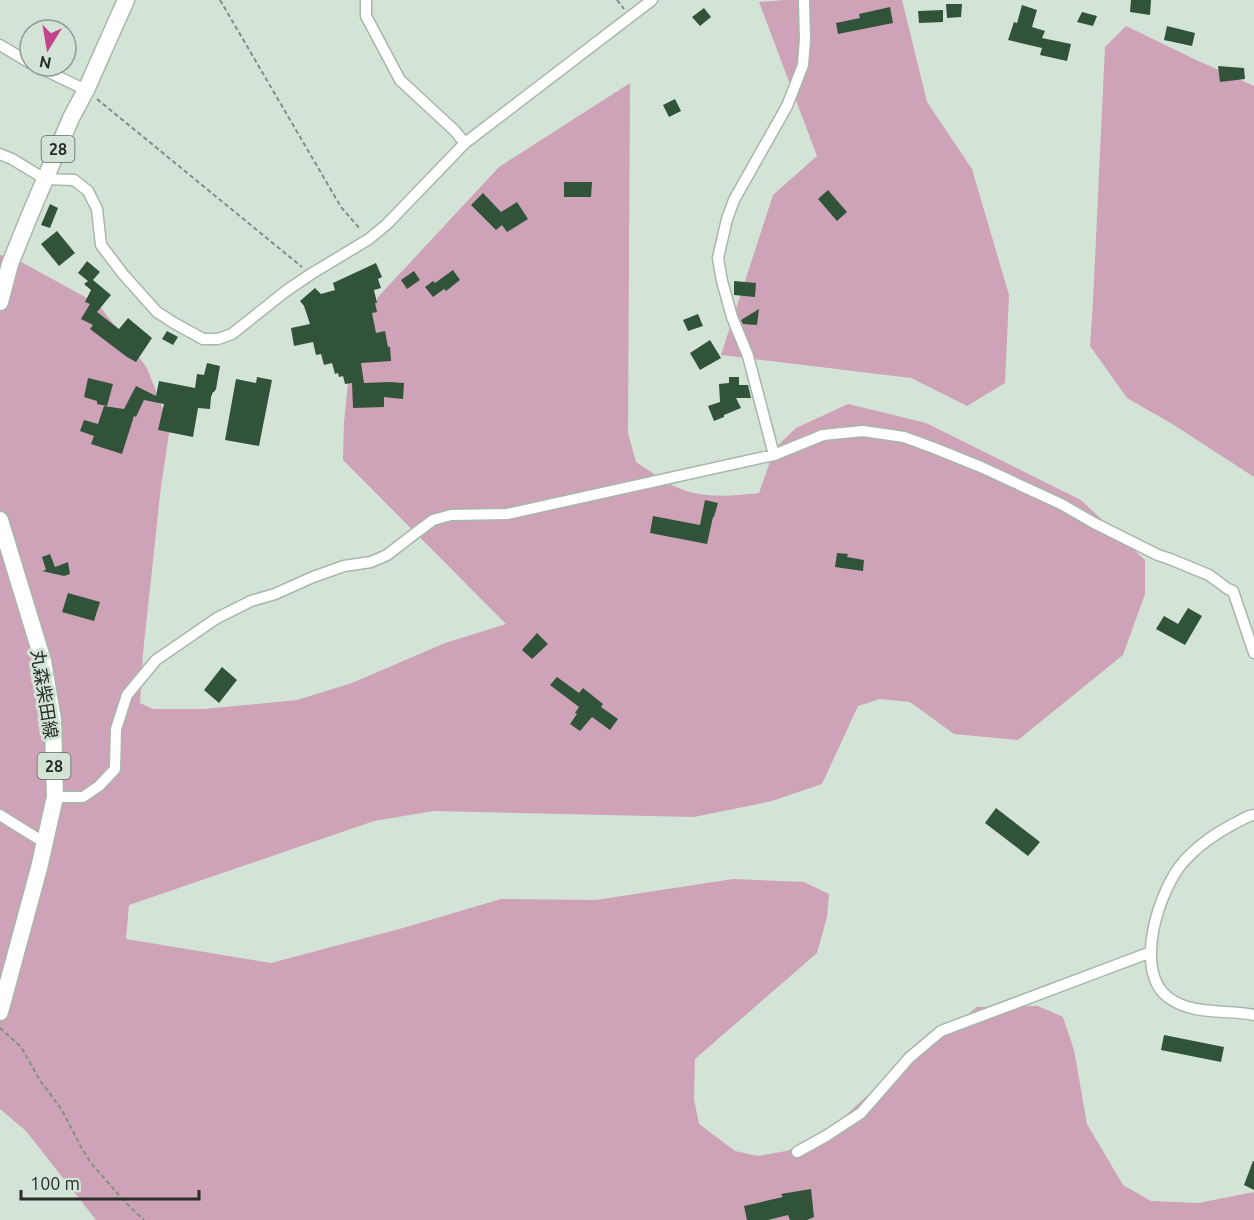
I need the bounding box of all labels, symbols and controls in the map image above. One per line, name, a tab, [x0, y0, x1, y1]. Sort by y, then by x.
north arrow	[18, 18, 78, 78]
text: N	[38, 53, 53, 73]
road number: 28	[42, 136, 74, 162]
street label: 丸森柴田線	[28, 648, 62, 740]
road number: 28	[38, 753, 70, 779]
scale bar	[21, 1163, 200, 1201]
text: 100 m	[30, 1173, 80, 1193]

